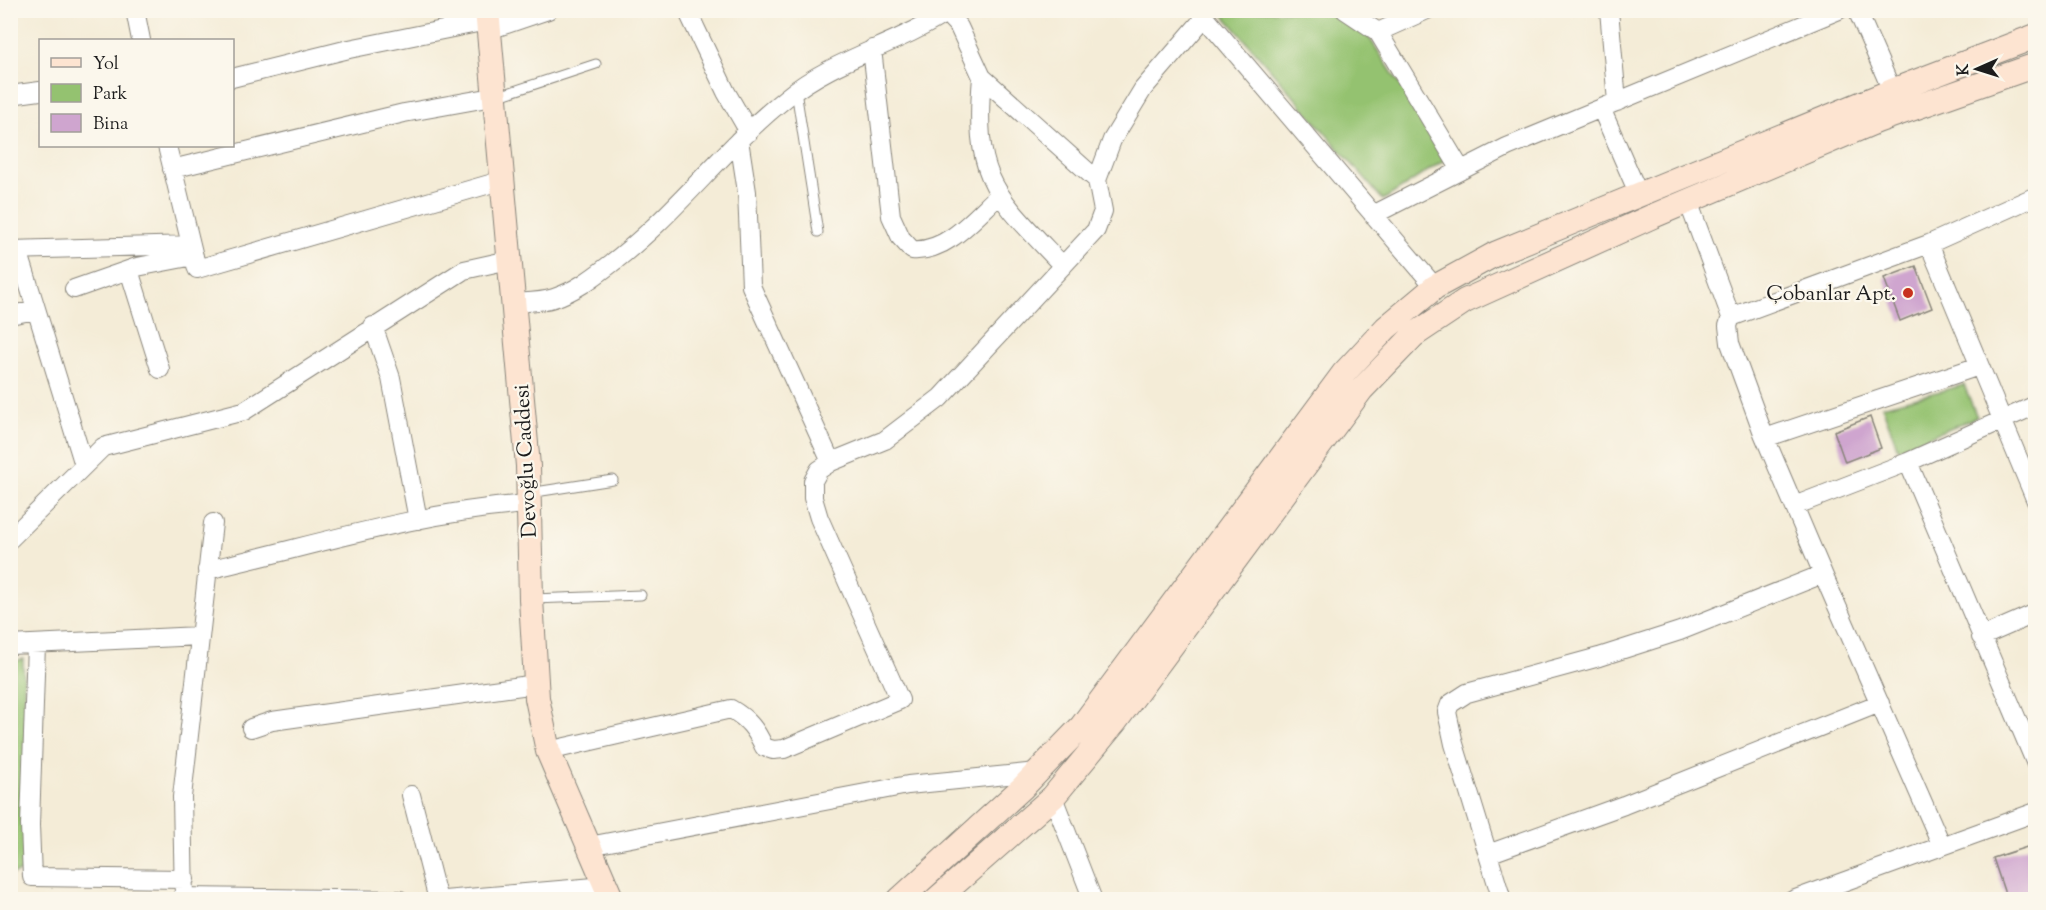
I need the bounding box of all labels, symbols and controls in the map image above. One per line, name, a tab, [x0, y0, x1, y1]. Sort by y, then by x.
legend	[39, 39, 234, 147]
north arrow	[1947, 39, 2007, 99]
text: Yol	[93, 52, 119, 78]
text: K	[1953, 63, 1976, 76]
text: Park	[93, 82, 128, 108]
text: Bina	[93, 112, 128, 138]
place label: Çobanlar Apt.	[1766, 280, 1896, 310]
marker: Çobanlar Apt.	[1901, 286, 1915, 300]
street label: Devoğlu Caddesi	[508, 383, 546, 538]

